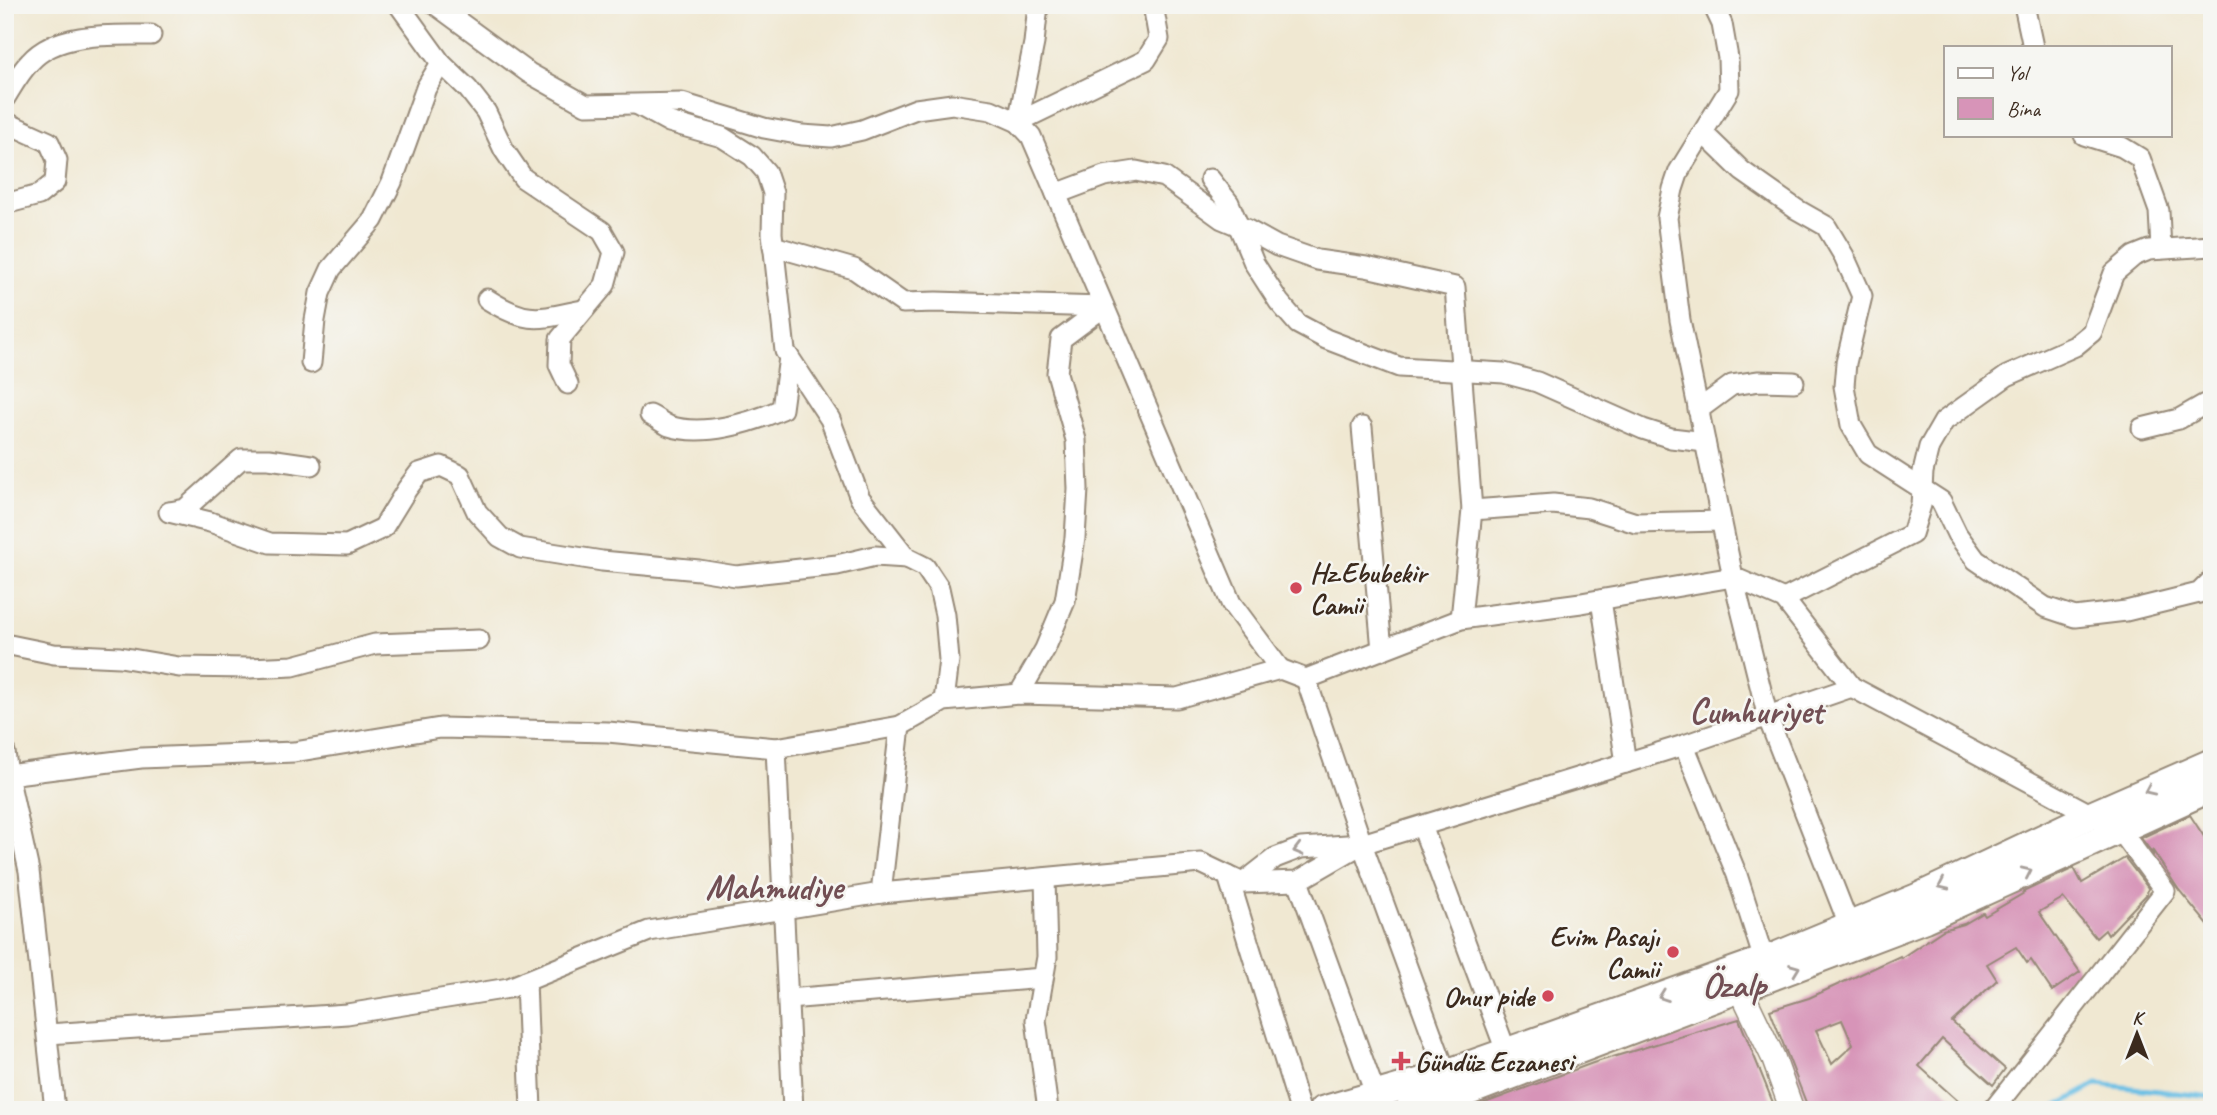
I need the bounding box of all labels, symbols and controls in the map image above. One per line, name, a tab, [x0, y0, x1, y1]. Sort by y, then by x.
legend	[1944, 46, 2172, 136]
text: Yol	[2007, 60, 2031, 86]
text: Bina	[2007, 96, 2042, 122]
place label: Hz.Ebubekir Camii	[1310, 555, 1429, 622]
marker: Hz.Ebubekir Camii	[1288, 580, 1304, 596]
district label: Cumhuriyet	[1689, 689, 1827, 734]
one-way arrow	[2144, 782, 2157, 796]
one-way arrow	[1292, 842, 1304, 857]
district label: Mahmudiye	[706, 865, 846, 910]
one-way arrow	[2020, 866, 2032, 880]
one-way arrow	[1938, 877, 1950, 891]
place label: Evim Pasajı Camii	[1549, 919, 1662, 986]
marker: Evim Pasajı Camii	[1665, 944, 1681, 960]
district label: Özalp	[1702, 963, 1768, 1008]
one-way arrow	[1788, 964, 1800, 978]
place label: Onur pide	[1443, 979, 1537, 1014]
marker: Onur pide	[1540, 988, 1556, 1004]
one-way arrow	[1657, 988, 1669, 1002]
north arrow	[2102, 1000, 2172, 1070]
text: K	[2132, 1006, 2146, 1030]
place label: Gündüz Eczanesi	[1415, 1044, 1577, 1079]
marker: Gündüz Eczanesi	[1393, 1053, 1409, 1069]

